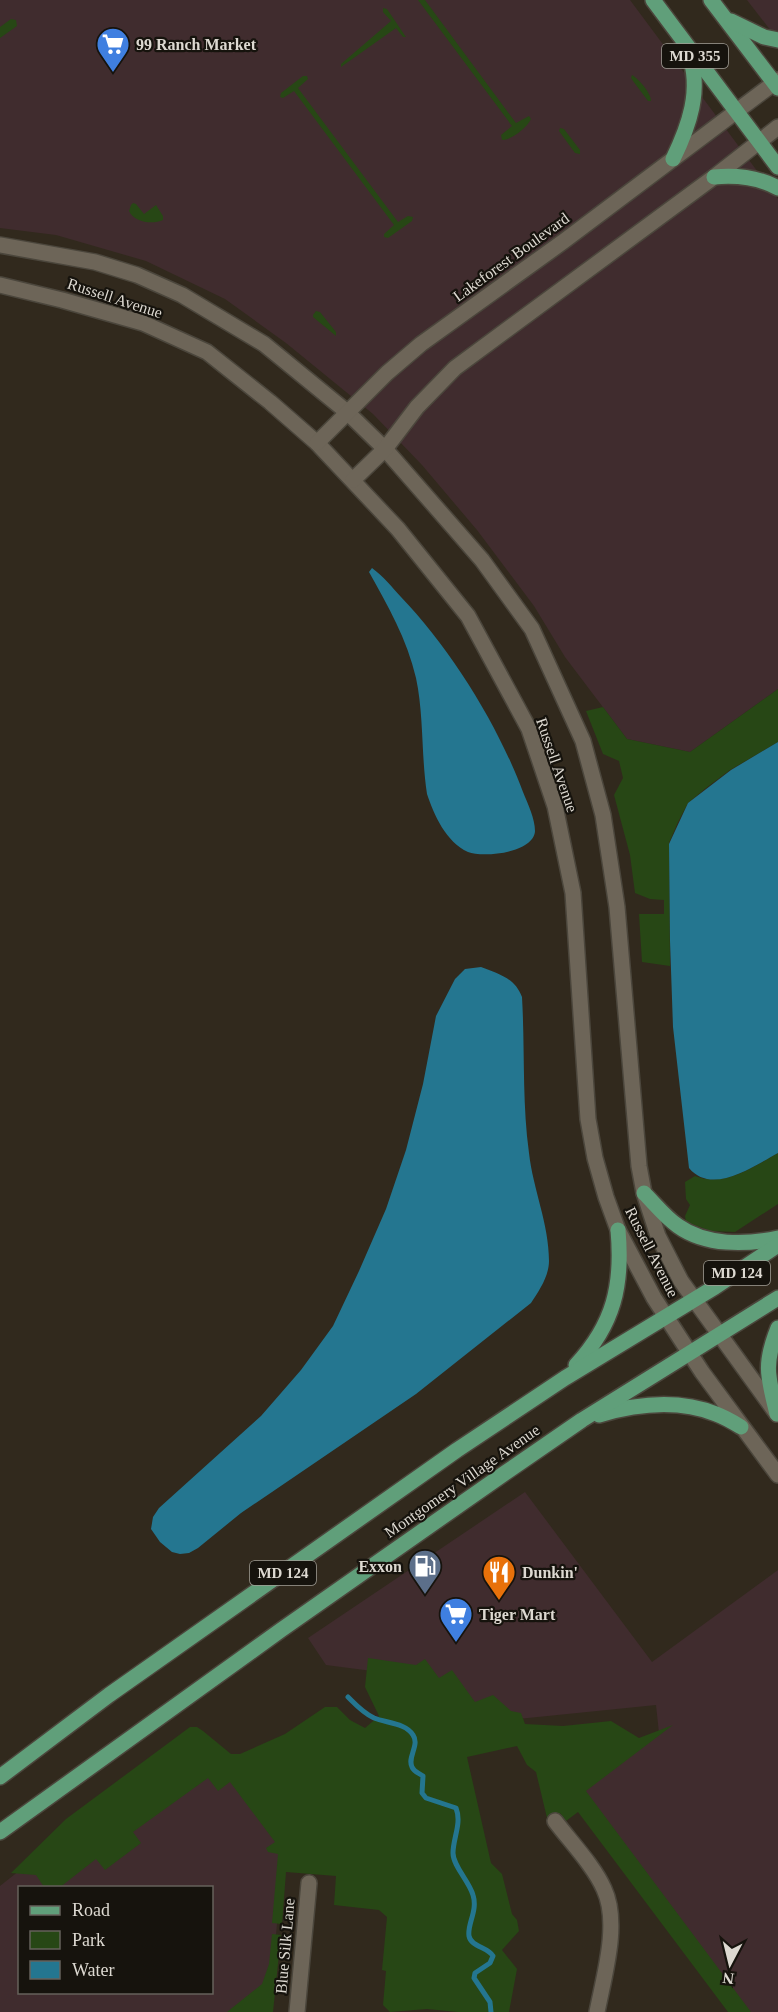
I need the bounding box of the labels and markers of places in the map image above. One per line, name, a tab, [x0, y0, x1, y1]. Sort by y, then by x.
supermarket icon: 99 Ranch Market	[95, 26, 131, 73]
place label: 99 Ranch Market	[136, 36, 257, 53]
fuel station icon: Exxon	[407, 1548, 443, 1595]
restaurant icon: Dunkin'	[481, 1554, 517, 1601]
place label: Exxon	[358, 1558, 402, 1575]
place label: Dunkin'	[522, 1564, 578, 1581]
supermarket icon: Tiger Mart	[438, 1596, 474, 1643]
place label: Tiger Mart	[479, 1606, 556, 1624]

